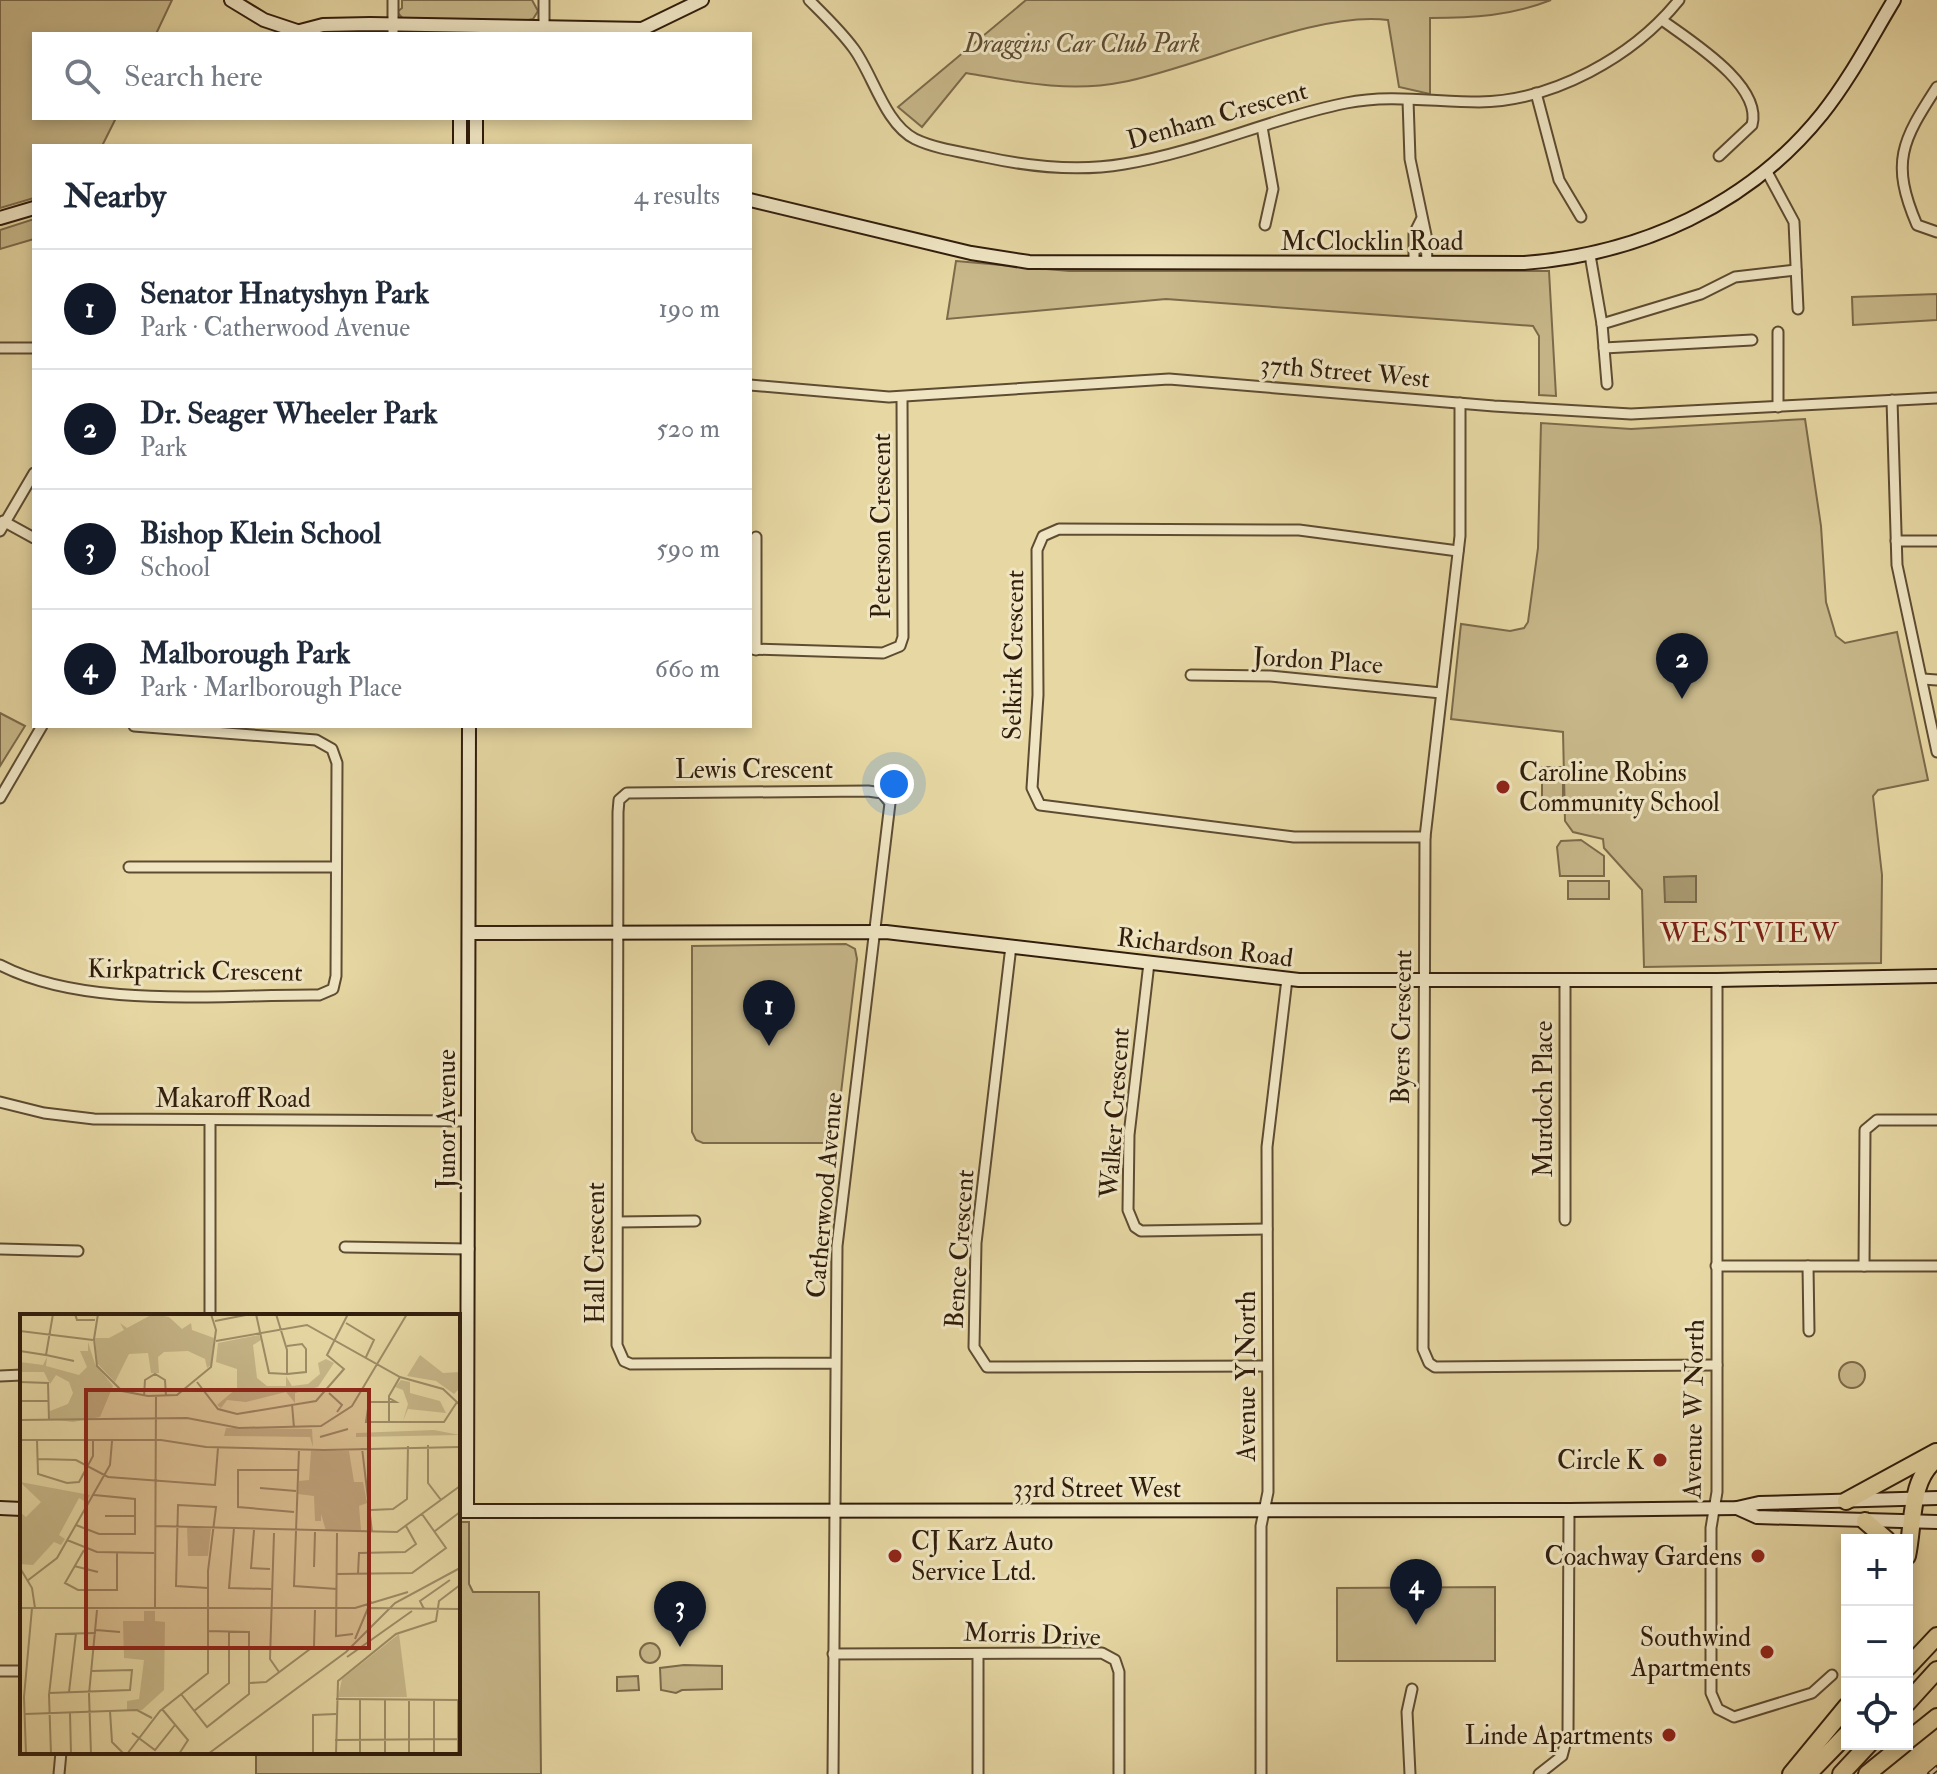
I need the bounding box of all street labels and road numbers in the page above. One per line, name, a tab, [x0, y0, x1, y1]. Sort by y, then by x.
street label: Denham Crescent	[1123, 75, 1311, 157]
street label: McClocklin Road	[1280, 226, 1464, 258]
street label: 37th Street West	[1259, 349, 1431, 395]
street label: Peterson Crescent	[866, 433, 898, 619]
street label: Selkirk Crescent	[997, 570, 1031, 740]
street label: Jordon Place	[1251, 640, 1384, 682]
street label: Lewis Crescent	[675, 754, 833, 786]
street label: Richardson Road	[1115, 921, 1295, 975]
street label: Byers Crescent	[1385, 950, 1419, 1104]
street label: Kirkpatrick Crescent	[87, 953, 303, 990]
street label: Murdoch Place	[1528, 1021, 1560, 1177]
street label: Walker Crescent	[1093, 1027, 1137, 1200]
street label: Junor Avenue	[431, 1049, 463, 1190]
street label: Makaroff Road	[155, 1083, 311, 1115]
street label: Catherwood Avenue	[800, 1091, 850, 1299]
street label: Bence Crescent	[938, 1169, 982, 1330]
street label: Hall Crescent	[580, 1182, 612, 1324]
street label: Avenue Y North	[1231, 1290, 1263, 1463]
street label: Avenue W North	[1676, 1319, 1712, 1500]
street label: 33rd Street West	[1013, 1473, 1181, 1505]
street label: Morris Drive	[963, 1617, 1101, 1653]

